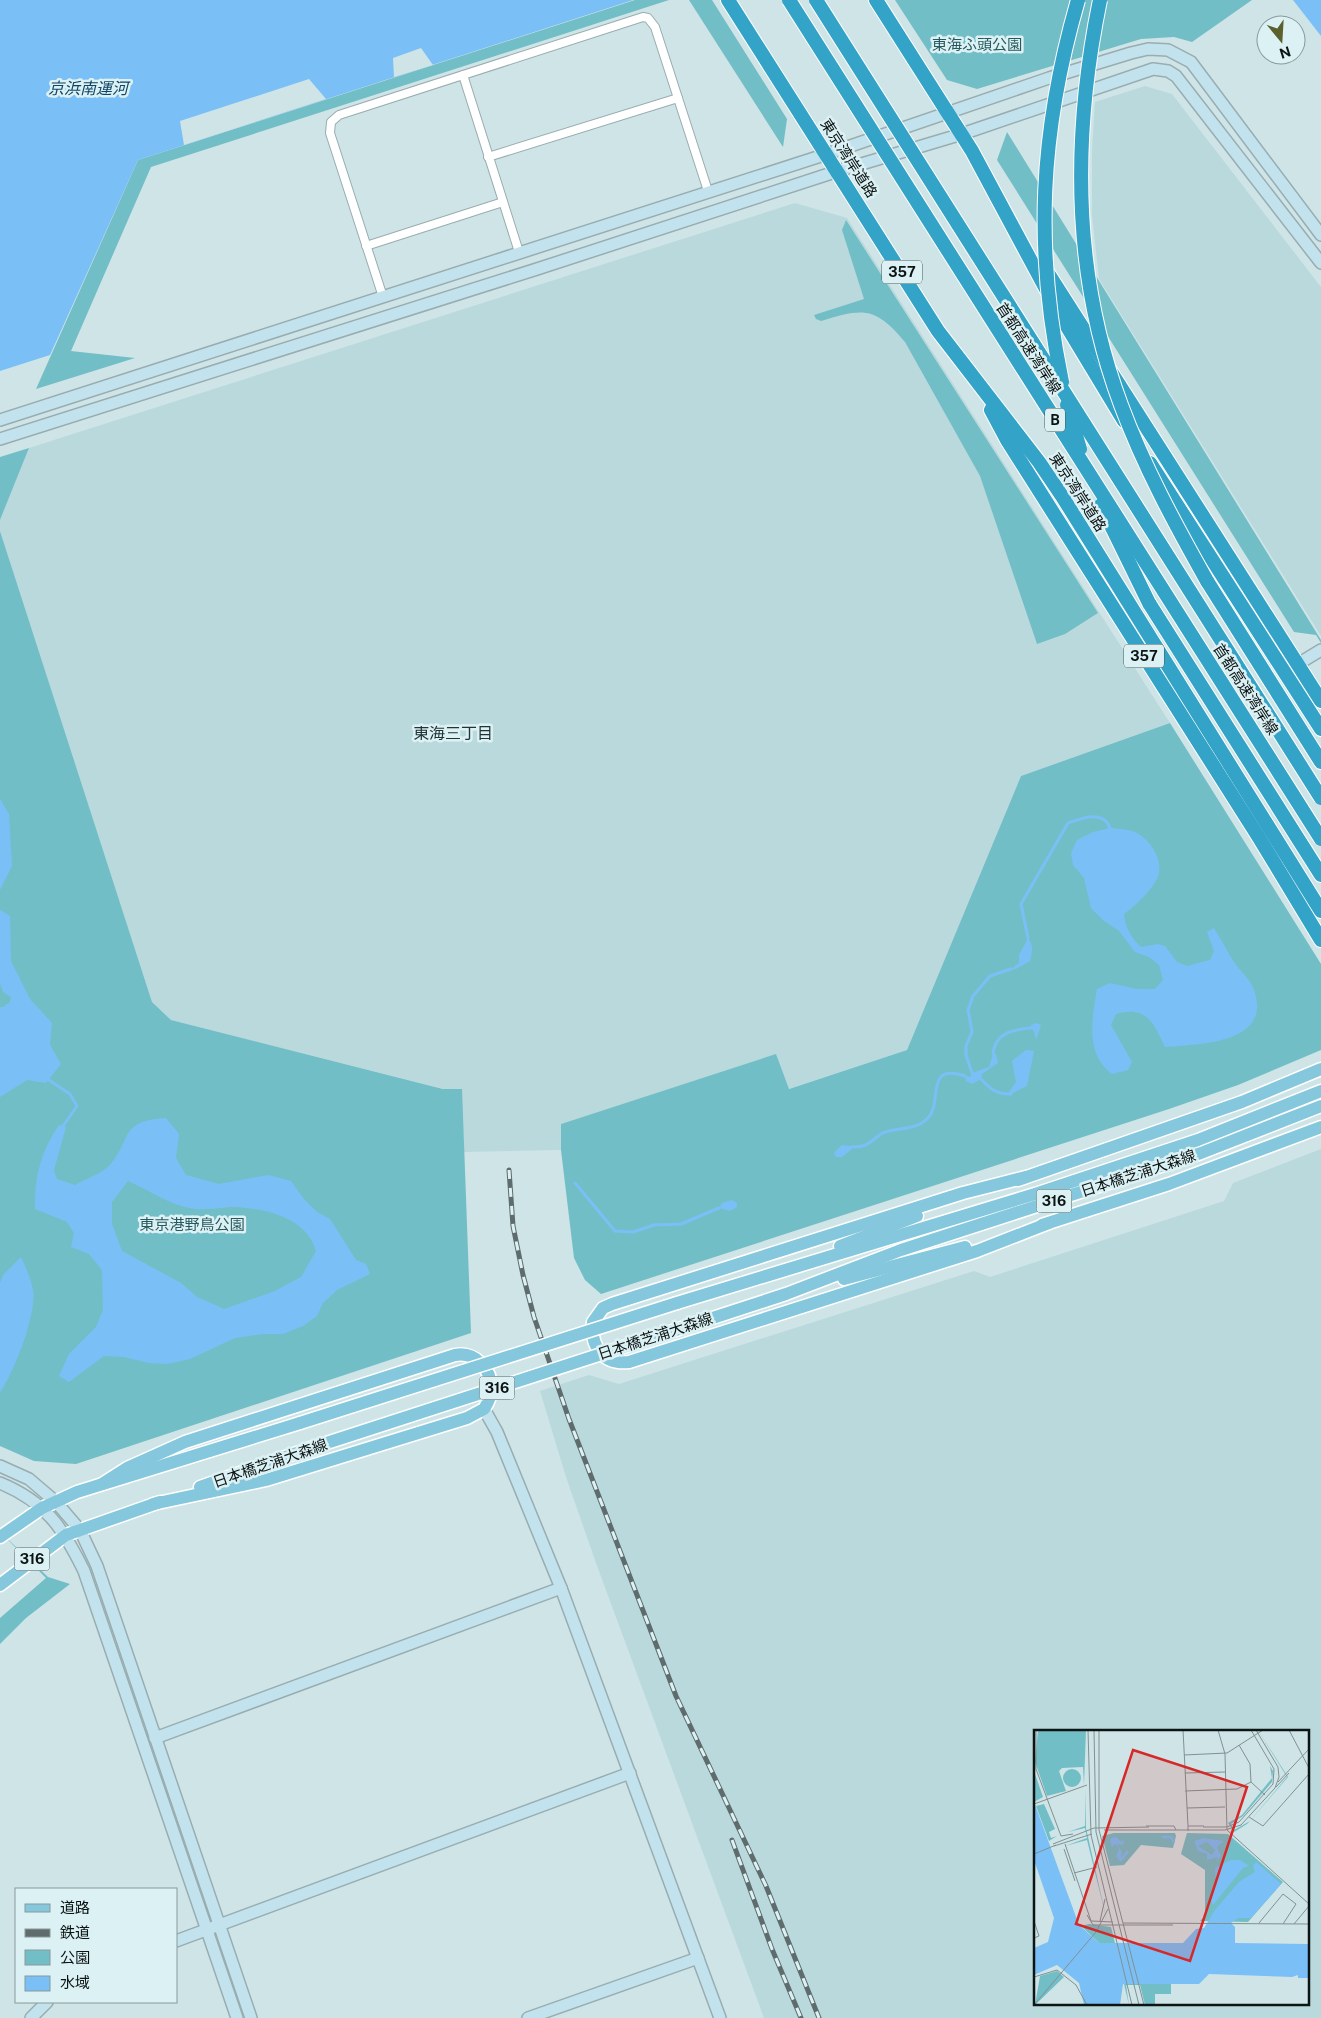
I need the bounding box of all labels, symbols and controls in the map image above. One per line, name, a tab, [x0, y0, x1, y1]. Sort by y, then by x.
north arrow	[1256, 15, 1306, 65]
park label: 東海ふ頭公園	[932, 36, 1022, 53]
text: N	[1277, 43, 1293, 62]
water label: 京浜南運河	[48, 79, 131, 98]
street label: 東京湾岸道路	[817, 116, 881, 200]
road number: 357	[882, 260, 922, 284]
street label: 首都高速湾岸線	[993, 299, 1065, 397]
road number: B	[1045, 408, 1065, 432]
street label: 東京湾岸道路	[1046, 450, 1110, 534]
street label: 首都高速湾岸線	[1210, 640, 1282, 738]
road number: 357	[1124, 644, 1164, 668]
district label: 東海三丁目	[413, 724, 493, 743]
street label: 日本橋芝浦大森線	[1078, 1146, 1198, 1200]
road number: 316	[1036, 1190, 1072, 1212]
park label: 東京港野鳥公園	[139, 1216, 245, 1233]
street label: 日本橋芝浦大森線	[595, 1309, 715, 1363]
road number: 316	[480, 1376, 514, 1400]
street label: 日本橋芝浦大森線	[210, 1435, 330, 1491]
road number: 316	[15, 1548, 50, 1570]
inset map	[1034, 1730, 1308, 2006]
legend	[15, 1888, 178, 2003]
text: 道路	[60, 1899, 90, 1916]
text: 鉄道	[60, 1924, 90, 1941]
text: 公園	[60, 1949, 90, 1966]
text: 水域	[60, 1974, 90, 1991]

